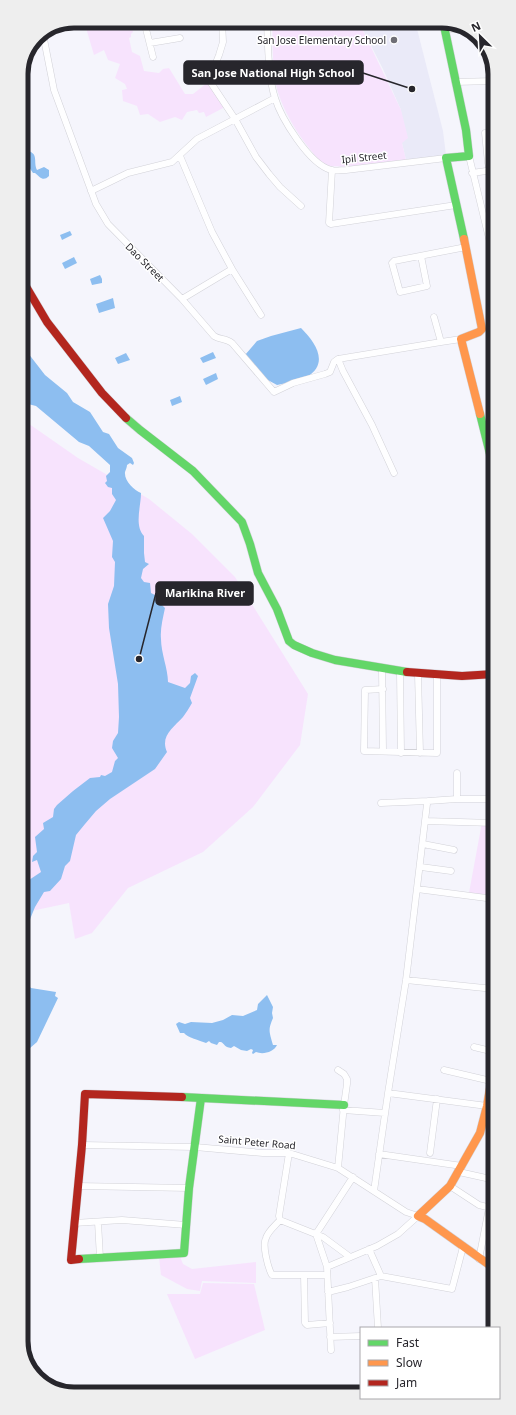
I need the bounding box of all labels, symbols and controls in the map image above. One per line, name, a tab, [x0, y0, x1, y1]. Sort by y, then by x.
north arrow	[460, 16, 500, 56]
text: N	[469, 18, 483, 35]
place label: San Jose Elementary School	[257, 33, 386, 47]
marker: San Jose Elementary School	[389, 35, 399, 45]
callout: San Jose National High School	[184, 61, 363, 84]
text: San Jose National High School	[191, 65, 355, 80]
street label: Ipil Street	[341, 148, 388, 166]
street label: Dao Street	[123, 240, 168, 285]
callout: Marikina River	[156, 582, 253, 605]
text: Marikina River	[165, 585, 245, 600]
street label: Saint Peter Road	[218, 1132, 296, 1152]
legend	[360, 1327, 500, 1399]
text: Fast	[396, 1334, 420, 1351]
text: Slow	[396, 1354, 423, 1371]
text: Jam	[395, 1374, 417, 1391]

